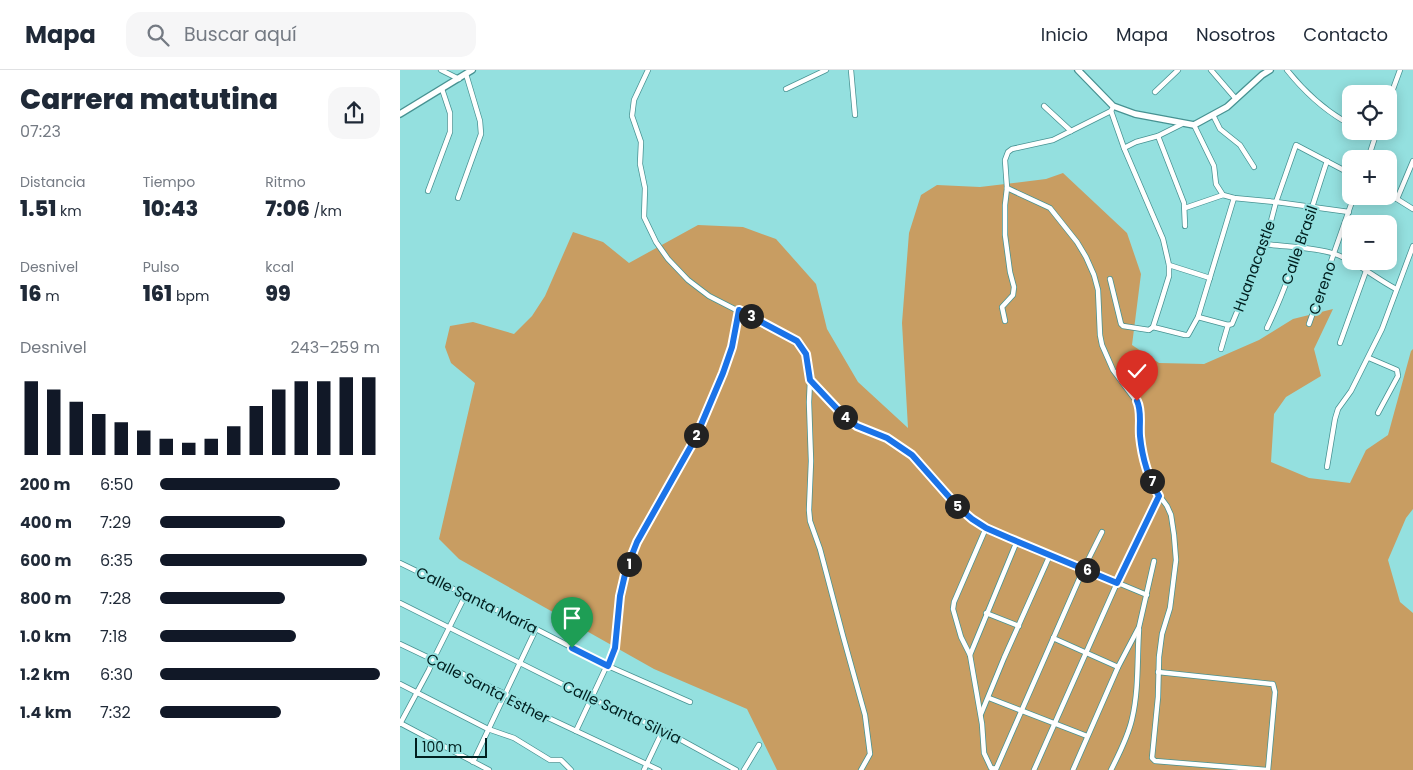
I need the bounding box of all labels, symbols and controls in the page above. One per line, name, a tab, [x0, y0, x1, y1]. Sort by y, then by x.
search box	[126, 12, 476, 57]
text: Mapa	[25, 18, 96, 51]
icon: search	[144, 21, 172, 49]
text: Buscar aquí	[184, 21, 297, 48]
text: Inicio	[1041, 22, 1088, 47]
text: Mapa	[1116, 22, 1168, 47]
text: Nosotros	[1196, 22, 1275, 47]
text: Contacto	[1303, 22, 1388, 47]
text: Carrera matutina	[20, 80, 278, 119]
map controls	[1342, 85, 1397, 270]
button: locate	[1342, 85, 1397, 140]
button: share	[328, 87, 380, 139]
text: 07:23	[20, 120, 61, 143]
button: +	[1342, 150, 1397, 205]
text: Distancia	[20, 172, 86, 192]
text: Tiempo	[143, 172, 195, 192]
text: Ritmo	[265, 172, 306, 192]
text: 1.51	[20, 194, 56, 223]
text: 10:43	[143, 194, 198, 223]
text: 7:06	[265, 194, 310, 223]
text: km	[56, 201, 82, 221]
text: /km	[310, 201, 342, 221]
street label: Calle Brasil	[1276, 203, 1322, 287]
button: −	[1342, 215, 1397, 270]
street label: Huanacastle	[1228, 218, 1280, 314]
text: Desnivel	[20, 257, 78, 277]
text: Pulso	[143, 257, 179, 277]
text: kcal	[265, 257, 294, 277]
street label: Cereno	[1303, 259, 1341, 317]
text: 16	[20, 279, 41, 308]
text: 161	[143, 279, 172, 308]
text: 99	[265, 279, 291, 308]
text: m	[41, 286, 60, 306]
text: bpm	[172, 286, 209, 306]
pin: 3	[738, 304, 764, 328]
text: 3	[747, 306, 756, 326]
text: Desnivel	[20, 336, 87, 359]
text: 243–259 m	[290, 336, 380, 359]
pin	[1116, 350, 1158, 401]
icon: check	[1123, 357, 1151, 385]
pin: 4	[832, 404, 858, 430]
text: 4	[841, 407, 850, 427]
pin: 2	[684, 422, 708, 448]
text: 2	[693, 425, 701, 445]
pin: 7	[1140, 468, 1164, 494]
text: 7	[1149, 471, 1156, 491]
text: 200 m	[20, 473, 70, 496]
text: 6:50	[100, 473, 134, 496]
pin: 5	[944, 494, 970, 518]
text: 5	[953, 496, 962, 516]
text: 400 m	[20, 511, 72, 534]
text: 7:29	[100, 511, 131, 534]
text: 600 m	[20, 549, 71, 572]
text: 6:35	[100, 549, 133, 572]
pin: 1	[616, 552, 642, 576]
text: 1	[627, 554, 632, 574]
pin: 6	[1074, 558, 1100, 582]
text: 6	[1083, 560, 1092, 580]
street label: Calle Santa María	[413, 561, 541, 639]
text: 800 m	[20, 587, 72, 610]
text: 7:28	[100, 587, 131, 610]
pin	[551, 597, 593, 648]
icon: arrive	[558, 604, 586, 632]
text: 1.0 km	[20, 625, 71, 648]
text: 7:18	[100, 625, 127, 648]
street label: Calle Santa Esther	[423, 648, 554, 728]
text: 1.2 km	[20, 663, 70, 686]
text: 6:30	[100, 663, 133, 686]
street label: Calle Santa Silvia	[559, 675, 685, 749]
text: 1.4 km	[20, 701, 72, 724]
text: 7:32	[100, 701, 131, 724]
scale bar	[415, 735, 488, 758]
text: 100 m	[422, 737, 462, 757]

